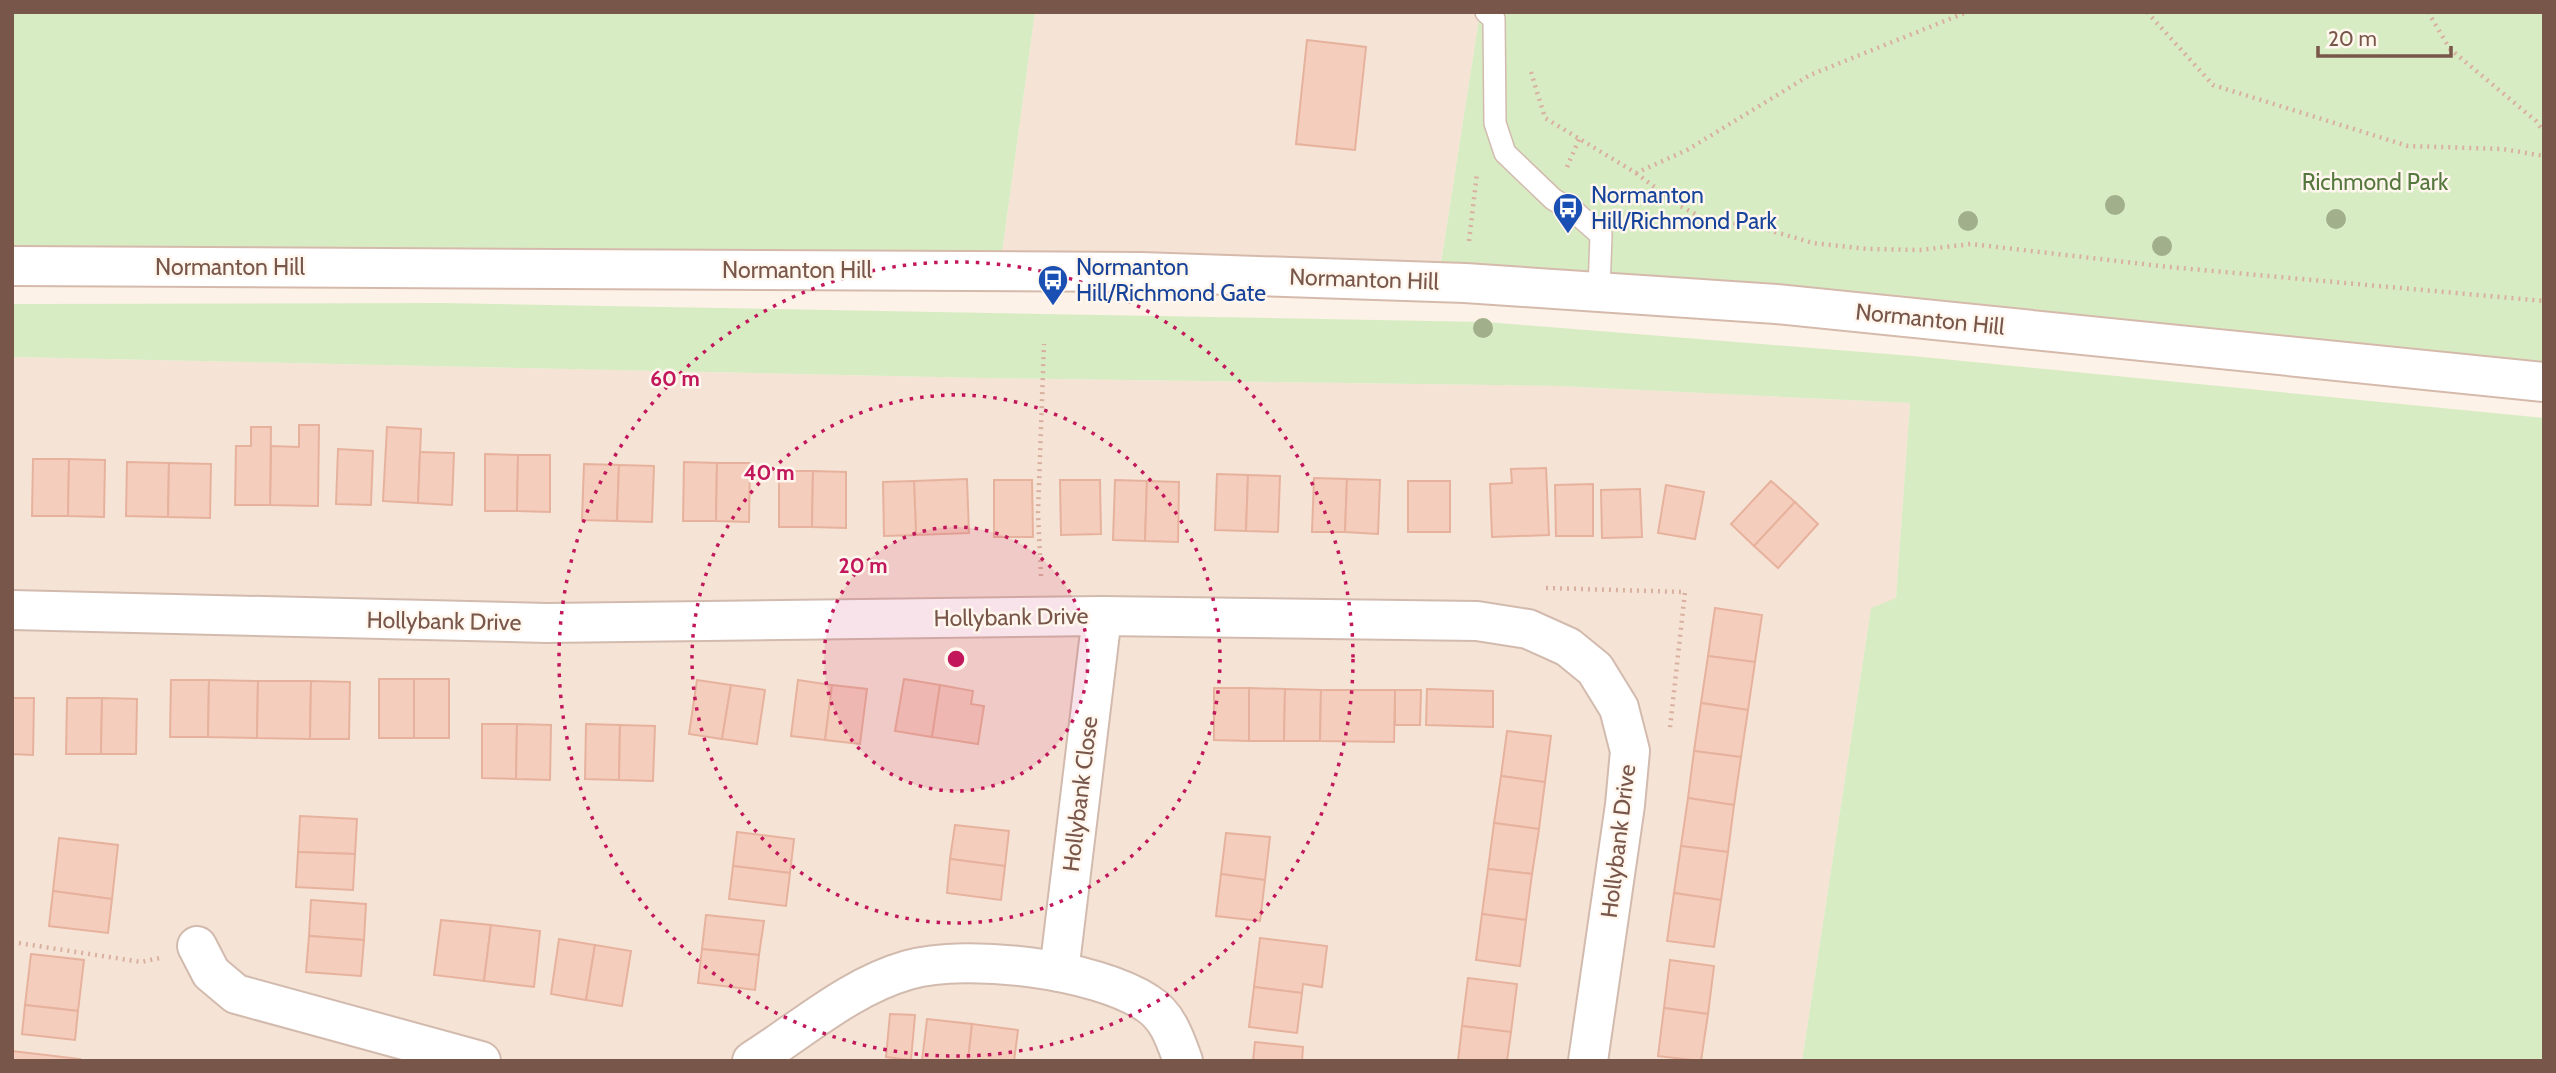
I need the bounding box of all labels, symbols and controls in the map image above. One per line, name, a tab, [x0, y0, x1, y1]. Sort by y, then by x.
scale bar	[2318, 14, 2451, 58]
text: 20 m	[2328, 26, 2377, 51]
park label: Richmond Park	[2302, 168, 2449, 196]
place label: Normanton Hill/Richmond Park	[1591, 181, 1777, 235]
bus stop icon: Normanton Hill/Richmond Park	[1551, 191, 1585, 235]
street label: Normanton Hill	[155, 253, 305, 281]
place label: Normanton Hill/Richmond Gate	[1076, 253, 1266, 307]
street label: Normanton Hill	[722, 256, 872, 284]
street label: Normanton Hill	[1289, 262, 1440, 296]
bus stop icon: Normanton Hill/Richmond Gate	[1036, 263, 1070, 307]
street label: Normanton Hill	[1854, 297, 2007, 341]
text: 60 m	[650, 366, 700, 391]
text: 40 m	[744, 460, 794, 485]
text: 20 m	[839, 553, 887, 578]
street label: Hollybank Drive	[933, 602, 1089, 632]
street label: Hollybank Drive	[366, 606, 522, 636]
centre of rings	[944, 647, 968, 671]
street label: Hollybank Close	[1057, 714, 1103, 873]
street label: Hollybank Drive	[1595, 762, 1641, 919]

